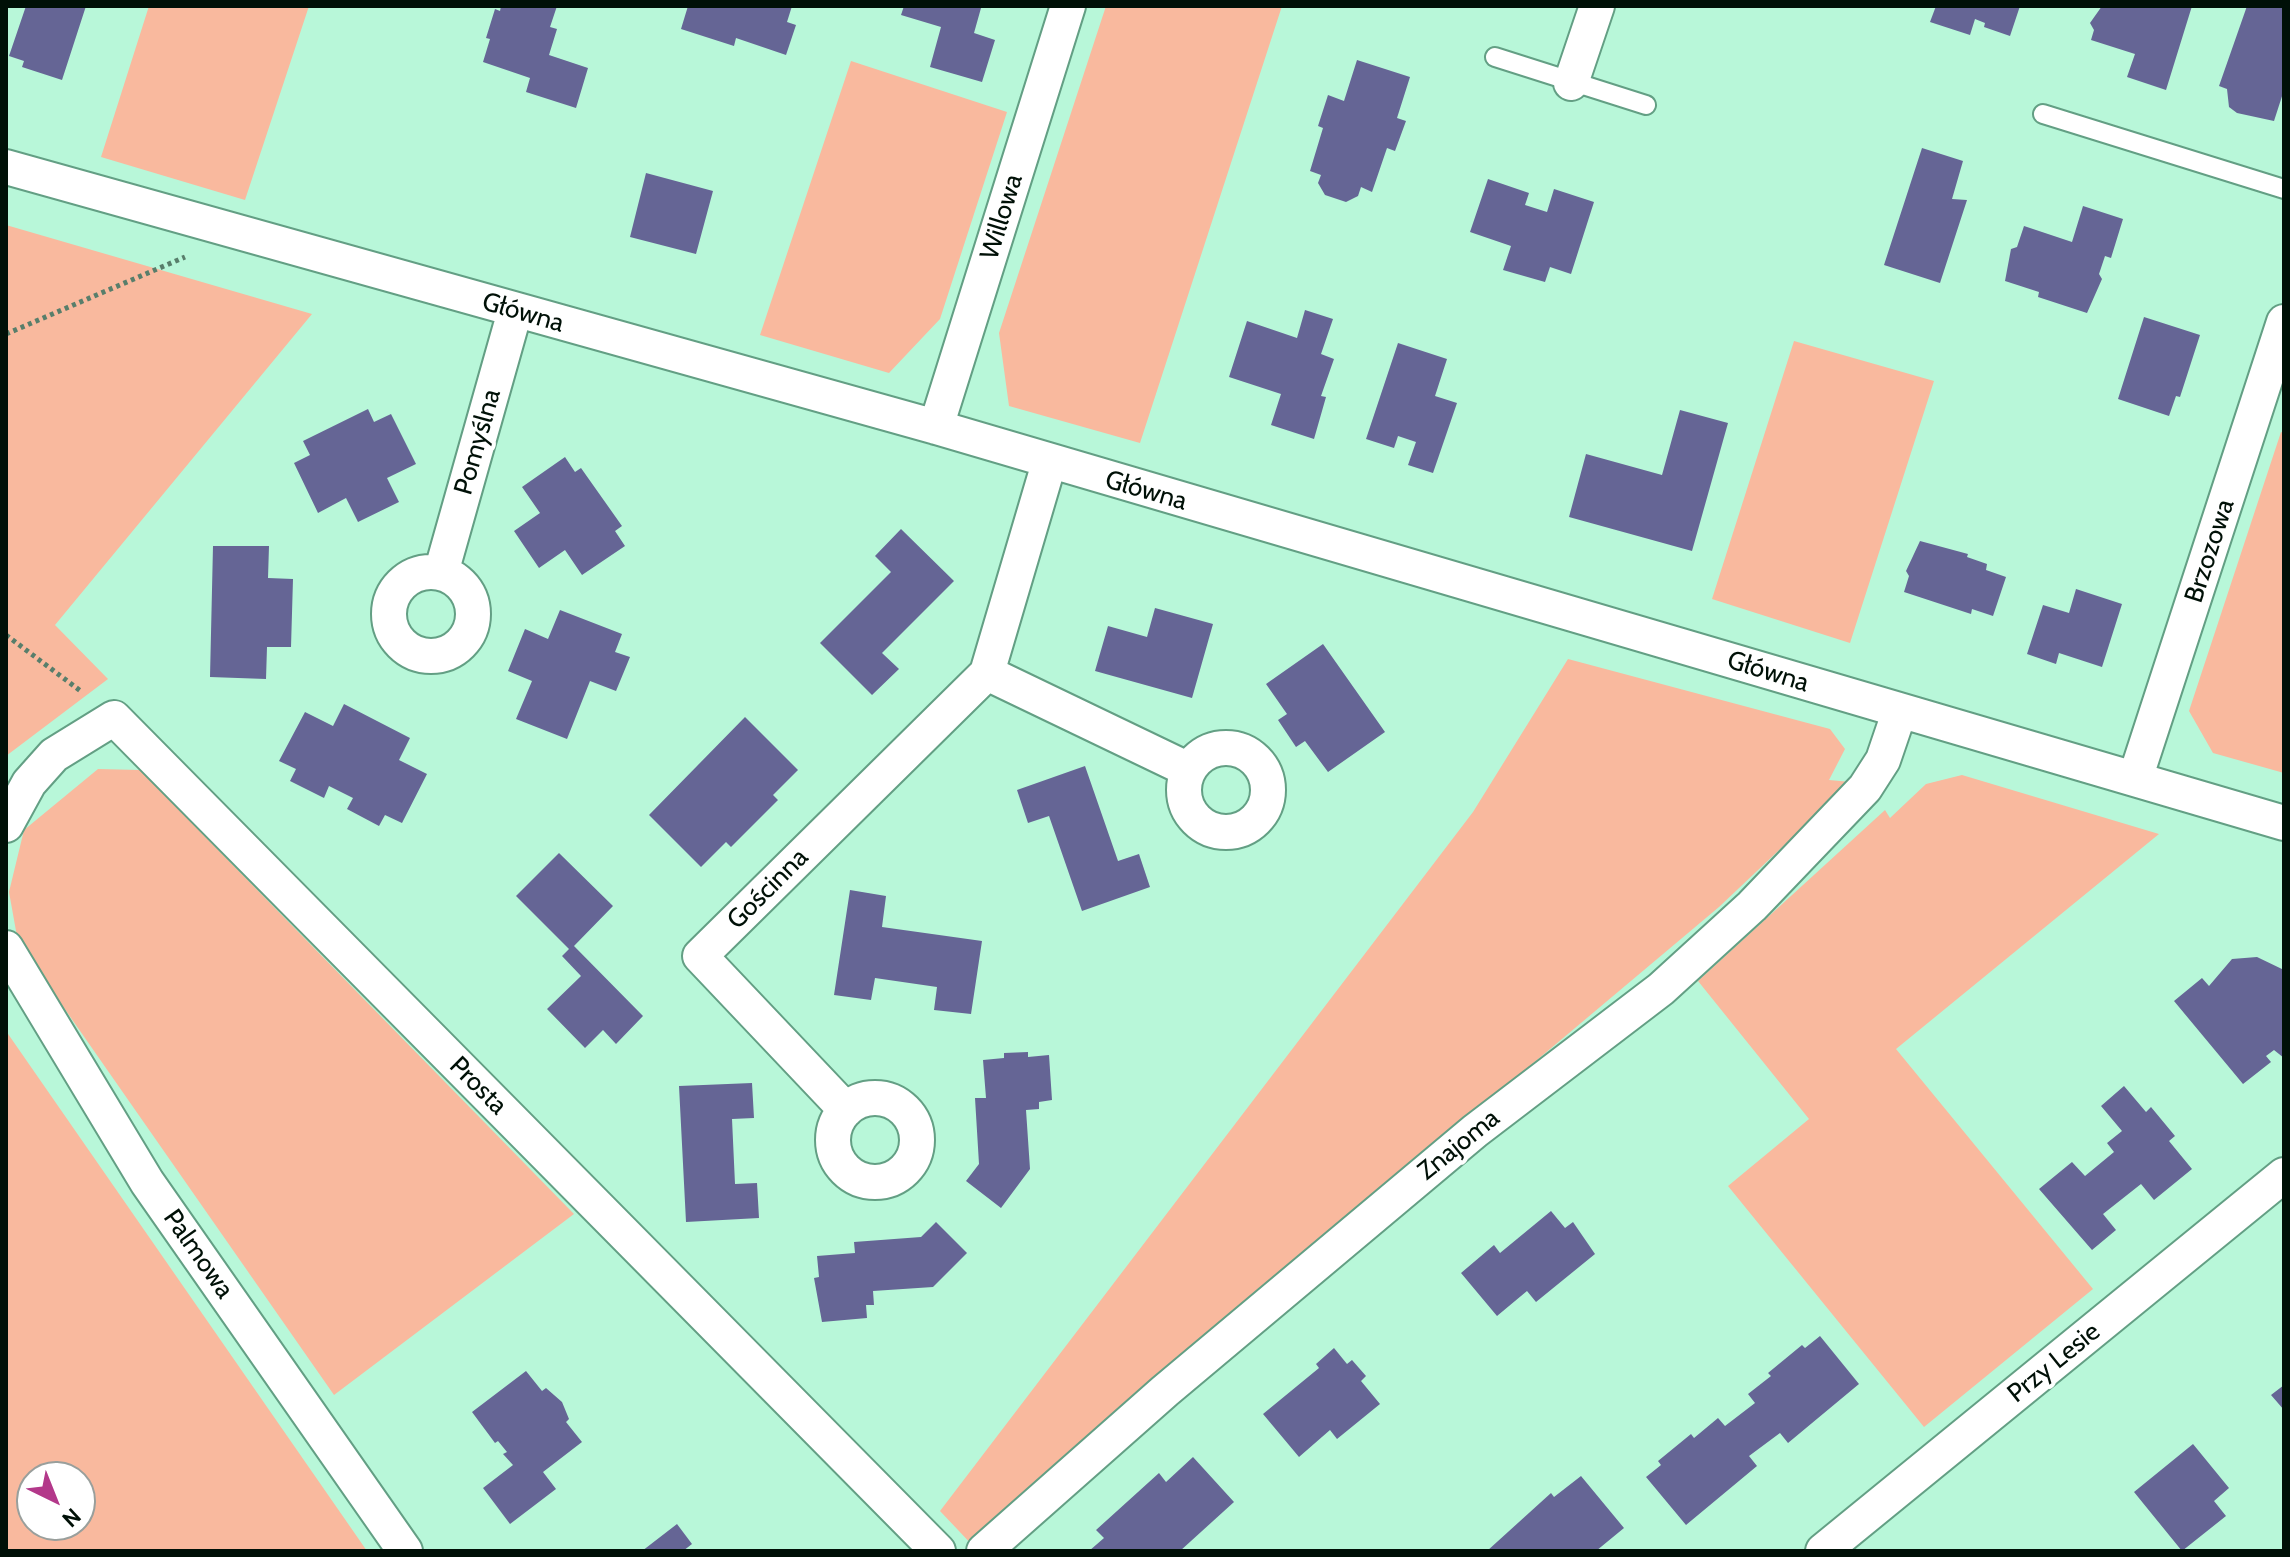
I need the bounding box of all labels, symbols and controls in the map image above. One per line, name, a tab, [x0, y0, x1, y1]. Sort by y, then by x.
street label: Willowa	[974, 171, 1030, 263]
street label: Główna	[478, 286, 568, 340]
street label: Pomyślna	[448, 386, 508, 498]
street label: Główna	[1101, 464, 1191, 518]
street label: Brzozowa	[2179, 495, 2241, 607]
street label: Główna	[1723, 645, 1813, 699]
street label: Gościnna	[721, 842, 815, 936]
street label: Prosta	[443, 1051, 513, 1121]
street label: Znajoma	[1412, 1103, 1506, 1187]
street label: Palmowa	[156, 1204, 240, 1304]
street label: Przy Lesie	[2002, 1316, 2106, 1410]
north arrow	[16, 1461, 96, 1541]
text: N	[56, 1502, 86, 1533]

